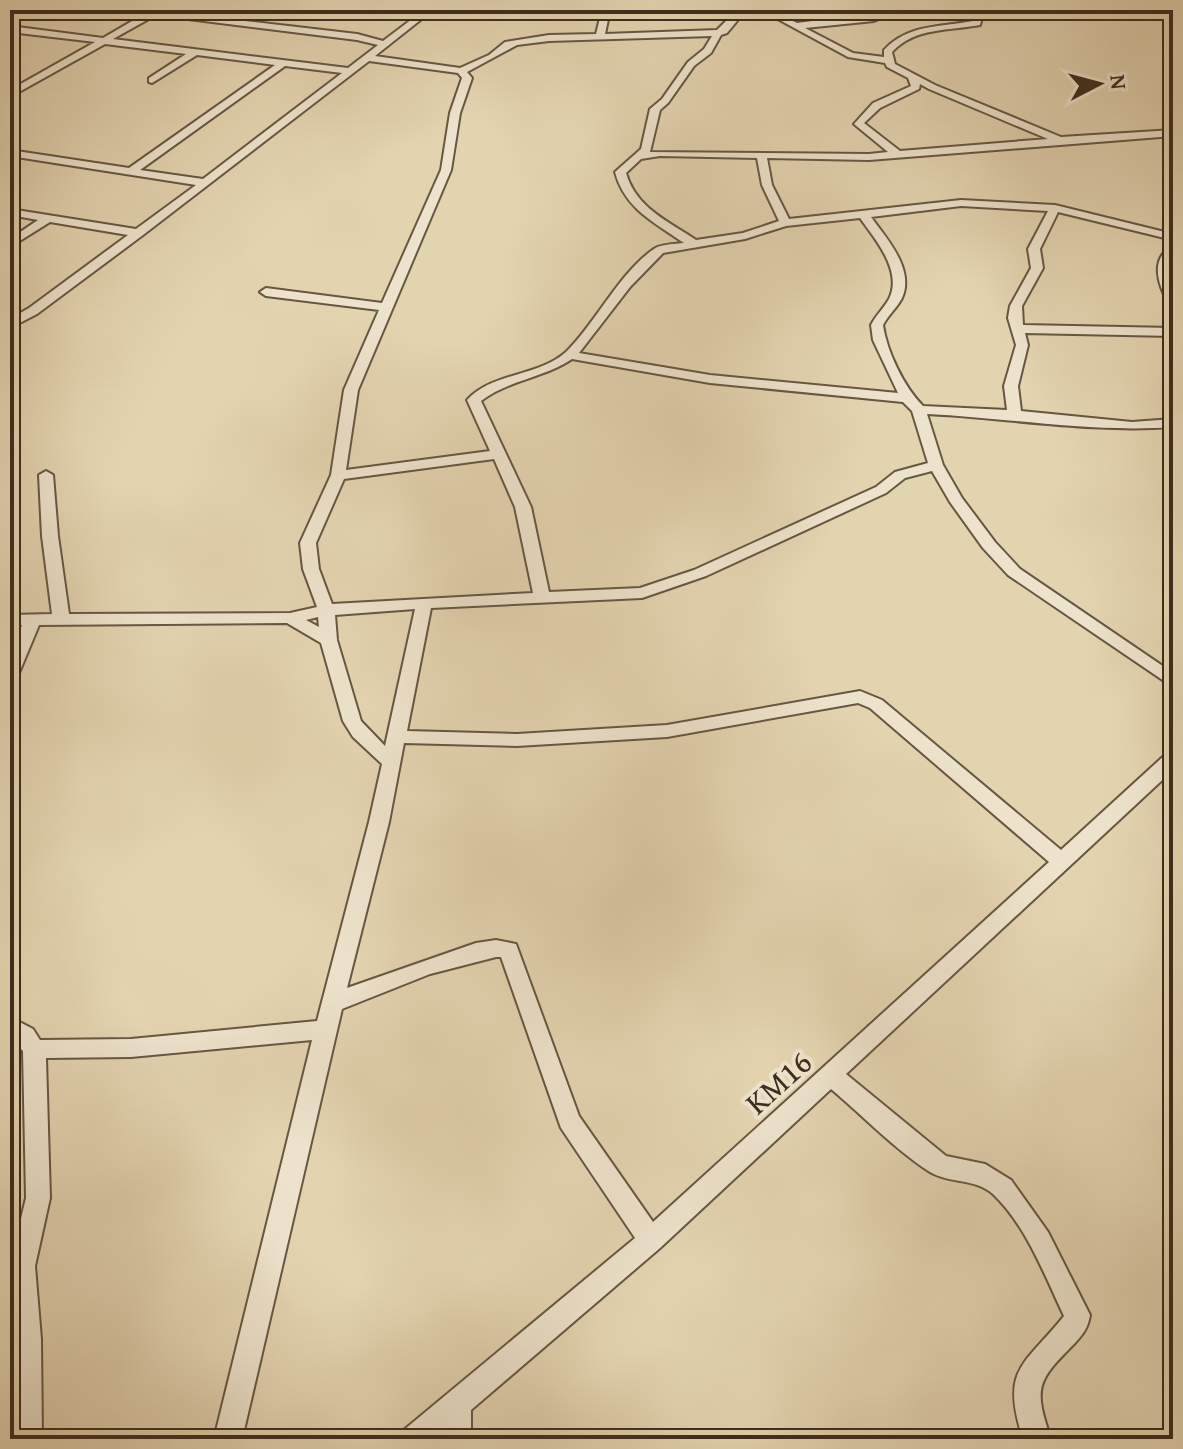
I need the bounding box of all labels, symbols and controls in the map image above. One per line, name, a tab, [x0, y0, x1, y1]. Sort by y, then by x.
north arrow	[1059, 44, 1139, 124]
text: N	[1102, 73, 1136, 91]
street label: KM16	[734, 1039, 822, 1125]

